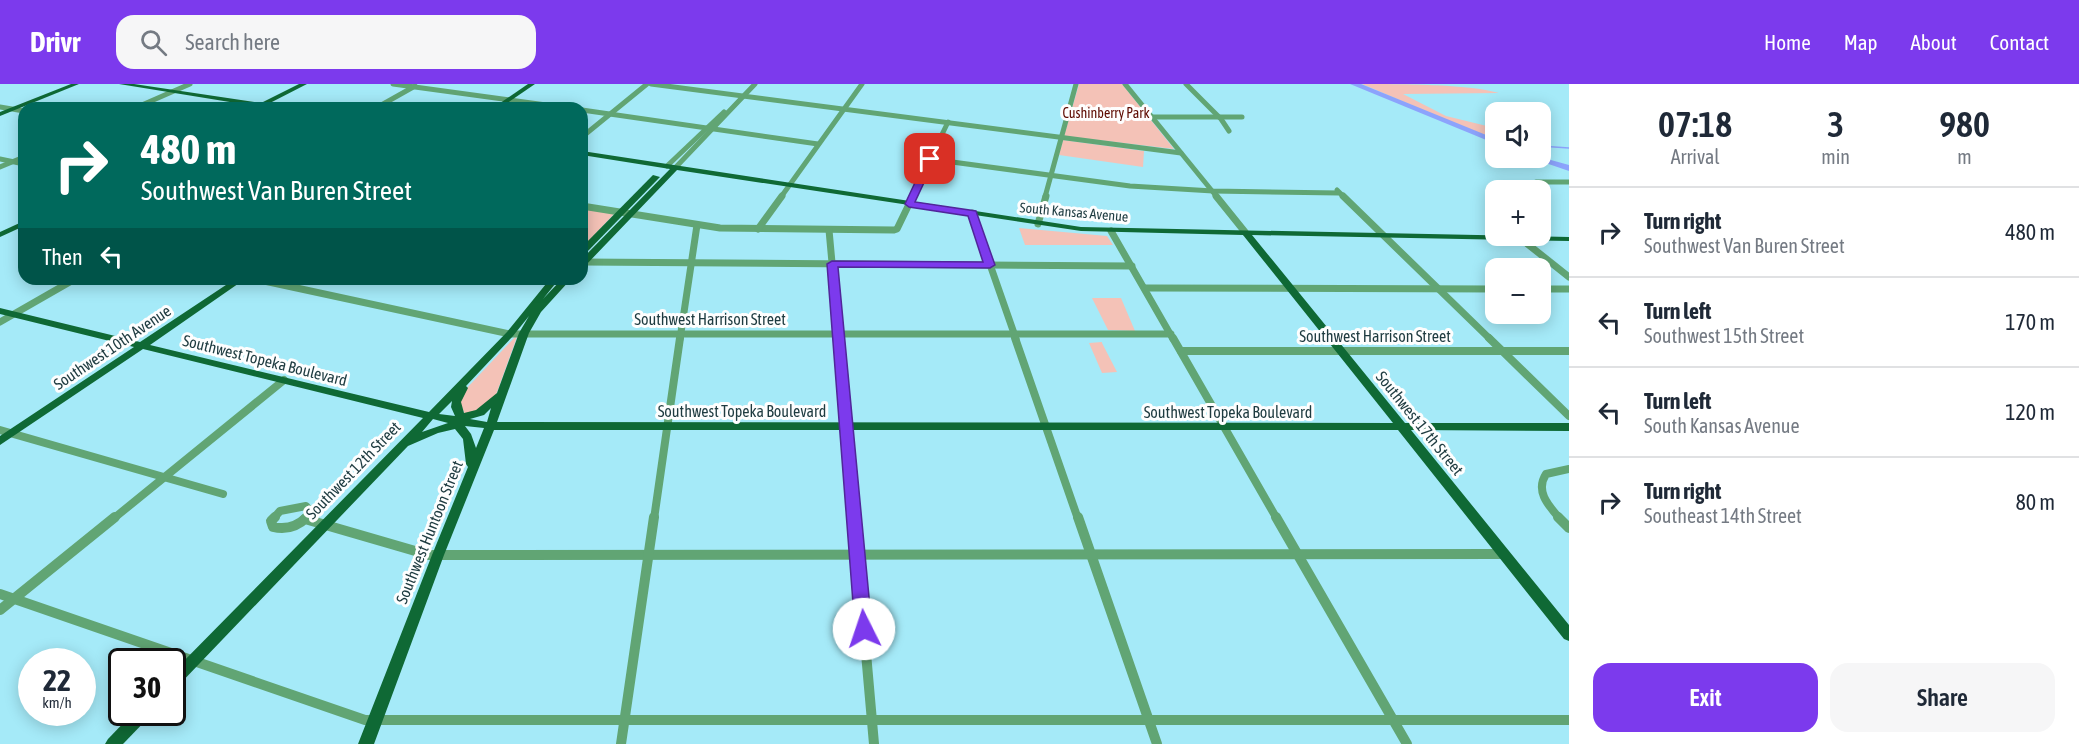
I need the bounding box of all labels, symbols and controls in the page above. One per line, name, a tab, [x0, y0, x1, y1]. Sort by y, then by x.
search box	[116, 15, 536, 69]
text: Drivr	[30, 26, 80, 58]
icon: search	[137, 26, 170, 59]
text: Search here	[185, 29, 280, 55]
text: Home	[1764, 30, 1811, 54]
text: Map	[1844, 30, 1878, 54]
text: About	[1911, 30, 1957, 54]
text: Contact	[1990, 30, 2049, 54]
map controls	[1485, 102, 1551, 324]
button: sound	[1485, 102, 1551, 168]
text: 07:18	[1658, 103, 1732, 145]
text: 3	[1827, 103, 1844, 145]
text: 980	[1939, 103, 1990, 145]
park label: Cushinberry Park	[1062, 105, 1150, 121]
text: 480 m	[141, 125, 236, 173]
icon: right	[42, 126, 120, 204]
pin	[904, 133, 955, 184]
icon: arrive	[913, 142, 946, 175]
text: Arrival	[1671, 145, 1720, 168]
text: min	[1821, 145, 1850, 168]
text: m	[1957, 145, 1972, 168]
text: Southwest Van Buren Street	[141, 175, 412, 206]
button: +	[1485, 180, 1551, 246]
street label: South Kansas Avenue	[1019, 199, 1129, 225]
text: Turn right	[1644, 208, 1721, 234]
icon: right	[1593, 216, 1626, 249]
text: 480 m	[2005, 219, 2055, 245]
text: Southwest Van Buren Street	[1644, 234, 1845, 257]
icon: left	[95, 240, 128, 273]
text: Then	[42, 244, 83, 270]
button: −	[1485, 258, 1551, 324]
text: Turn left	[1644, 298, 1711, 324]
street label: Southwest 10th Avenue	[50, 301, 174, 393]
icon: left	[1593, 306, 1626, 339]
text: 170 m	[2005, 309, 2055, 335]
street label: Southwest Harrison Street	[634, 310, 786, 328]
text: Southwest 15th Street	[1644, 324, 1804, 347]
street label: Southwest Harrison Street	[1299, 327, 1451, 345]
street label: Southwest Topeka Boulevard	[181, 331, 349, 390]
street label: Southwest 17th Street	[1373, 368, 1468, 479]
text: Turn left	[1644, 388, 1711, 414]
icon: left	[1593, 396, 1626, 429]
text: 120 m	[2005, 399, 2055, 425]
street label: Southwest Topeka Boulevard	[658, 402, 826, 421]
street label: Southwest Topeka Boulevard	[1144, 403, 1312, 422]
text: South Kansas Avenue	[1644, 414, 1800, 437]
street label: Southwest 12th Street	[302, 417, 404, 522]
street label: Southwest Huntoon Street	[392, 457, 466, 606]
text: Turn right	[1644, 478, 1721, 504]
icon: right	[1593, 486, 1626, 519]
text: 80 m	[2015, 489, 2055, 515]
text: Southeast 14th Street	[1644, 504, 1802, 527]
position arrow	[832, 597, 896, 661]
speed limit sign: 30	[108, 648, 186, 726]
text: 22	[43, 663, 71, 697]
button: Exit	[1593, 663, 1818, 732]
button: Share	[1830, 663, 2055, 732]
text: km/h	[42, 694, 72, 711]

